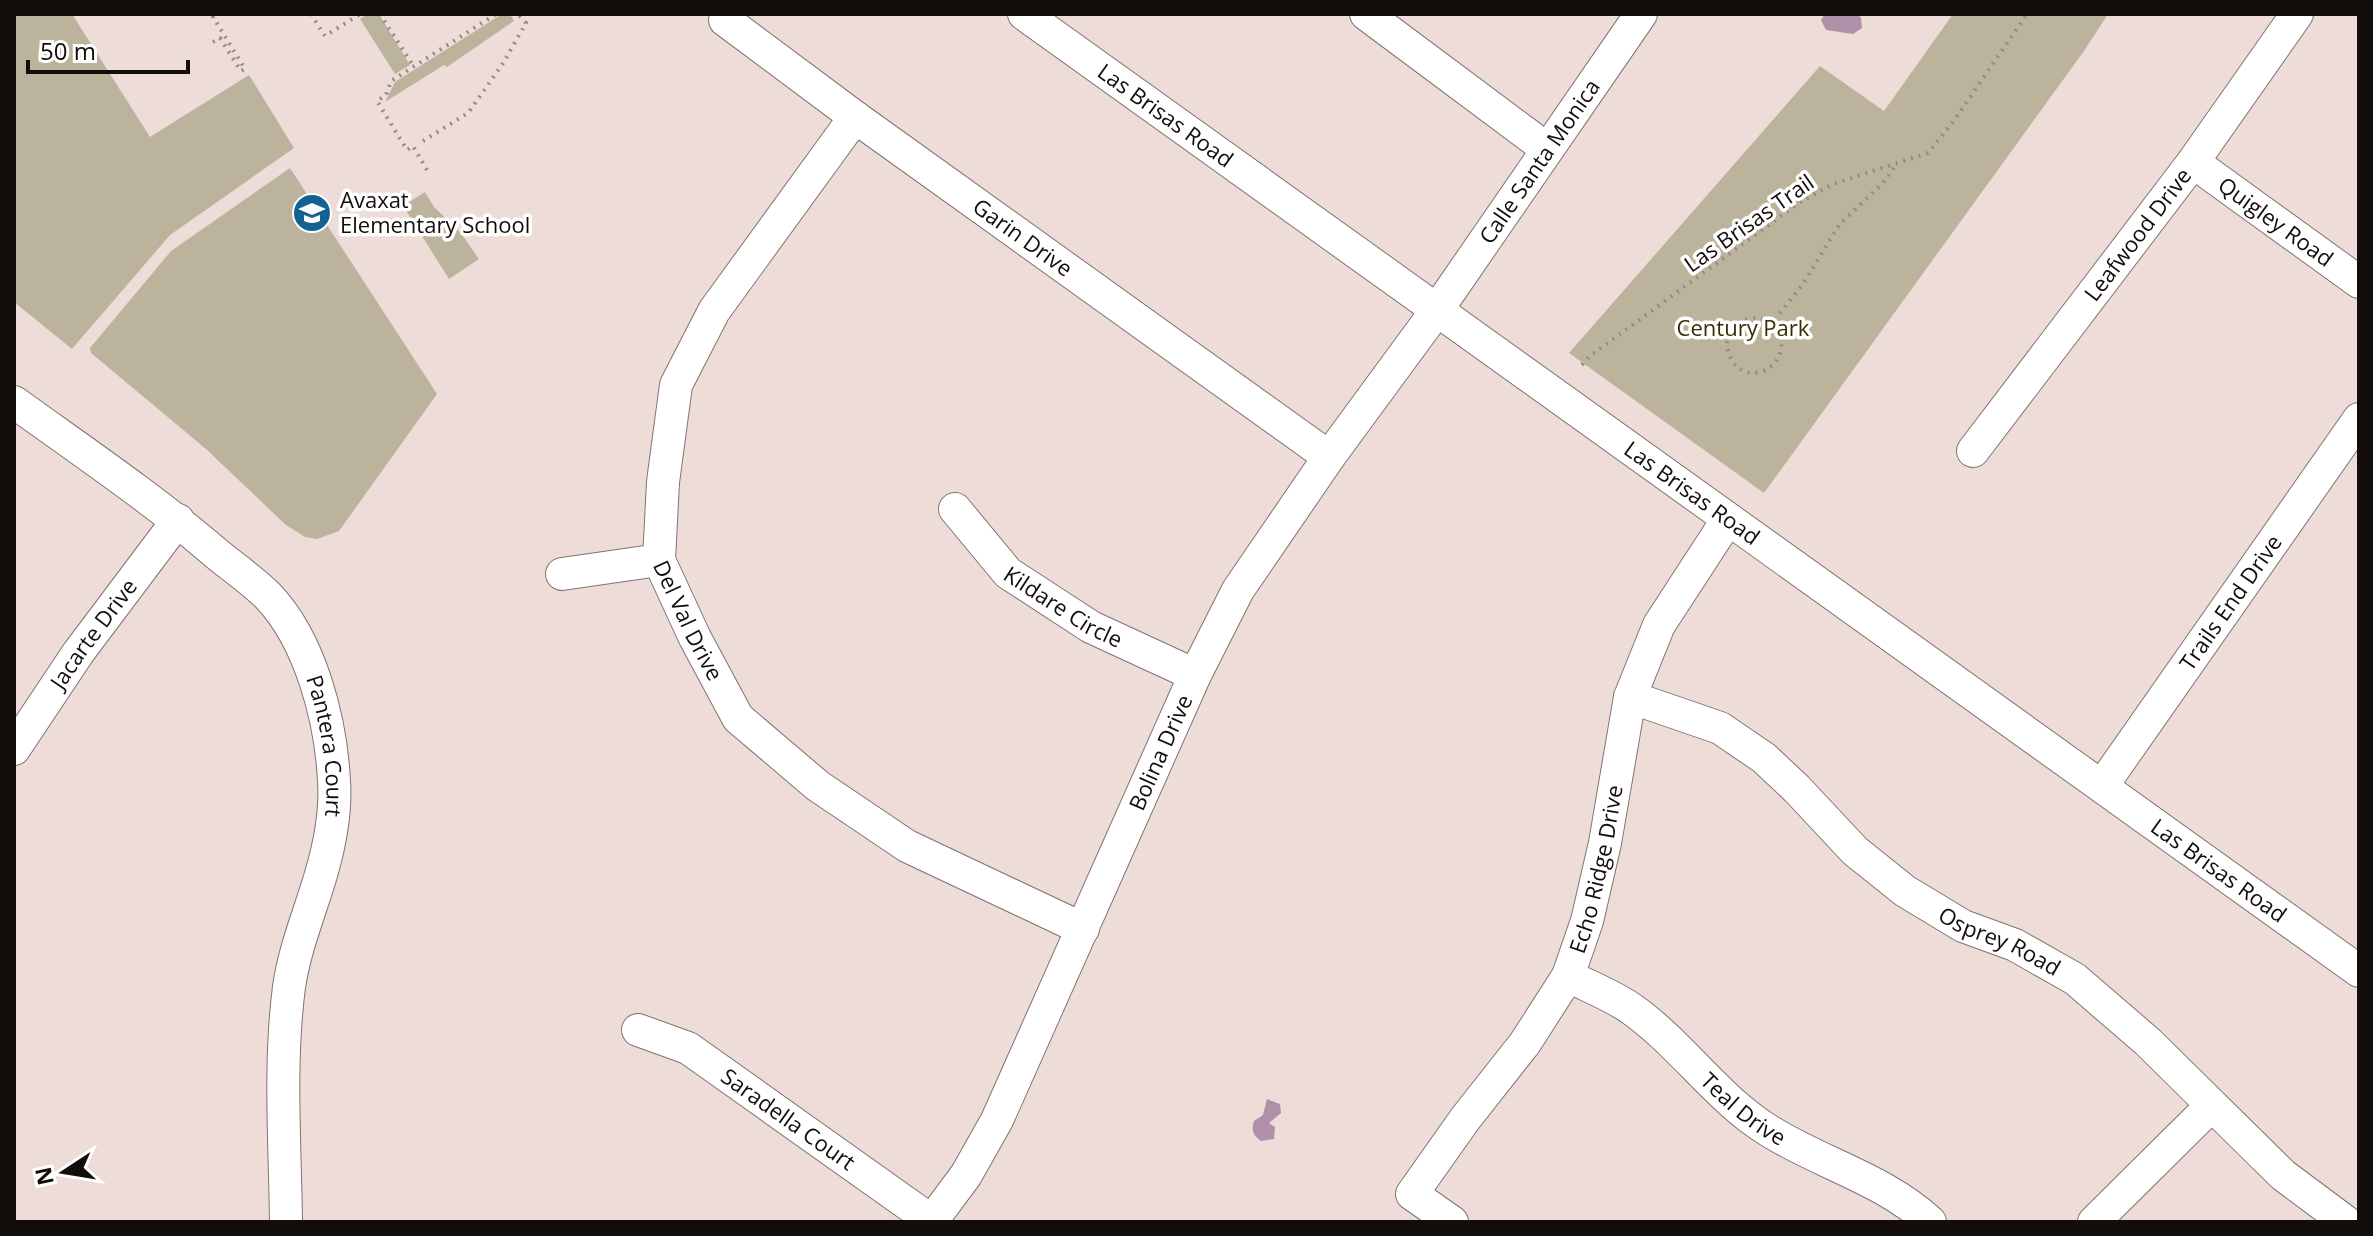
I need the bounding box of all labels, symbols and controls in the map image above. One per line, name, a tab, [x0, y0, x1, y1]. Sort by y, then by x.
scale bar	[28, 24, 188, 74]
text: 50 m	[40, 34, 96, 67]
street label: Las Brisas Road	[1092, 56, 1240, 173]
street label: Calle Santa Monica	[1471, 73, 1606, 249]
street label: Leafwood Drive	[2077, 161, 2197, 307]
street label: Las Brisas Trail	[1678, 166, 1819, 278]
street label: Quigley Road	[2213, 169, 2340, 273]
place label: Avaxat Elementary School	[340, 184, 530, 239]
street label: Garin Drive	[968, 191, 1079, 283]
school or university icon: Avaxat Elementary School	[291, 192, 333, 234]
park label: Century Park	[1677, 312, 1810, 342]
street label: Las Brisas Road	[1619, 433, 1766, 551]
street label: Trails End Drive	[2172, 528, 2288, 676]
street label: Del Val Drive	[647, 555, 731, 685]
street label: Kildare Circle	[998, 558, 1128, 654]
street label: Jacarte Drive	[41, 572, 143, 696]
street label: Pantera Court	[300, 671, 350, 819]
street label: Bolina Drive	[1121, 689, 1199, 815]
street label: Echo Ridge Drive	[1561, 783, 1629, 957]
street label: Las Brisas Road	[2146, 811, 2293, 928]
street label: Osprey Road	[1933, 899, 2066, 982]
street label: Saradella Court	[716, 1060, 862, 1176]
street label: Teal Drive	[1695, 1065, 1792, 1152]
north arrow	[24, 1132, 104, 1212]
text: N	[27, 1164, 60, 1188]

